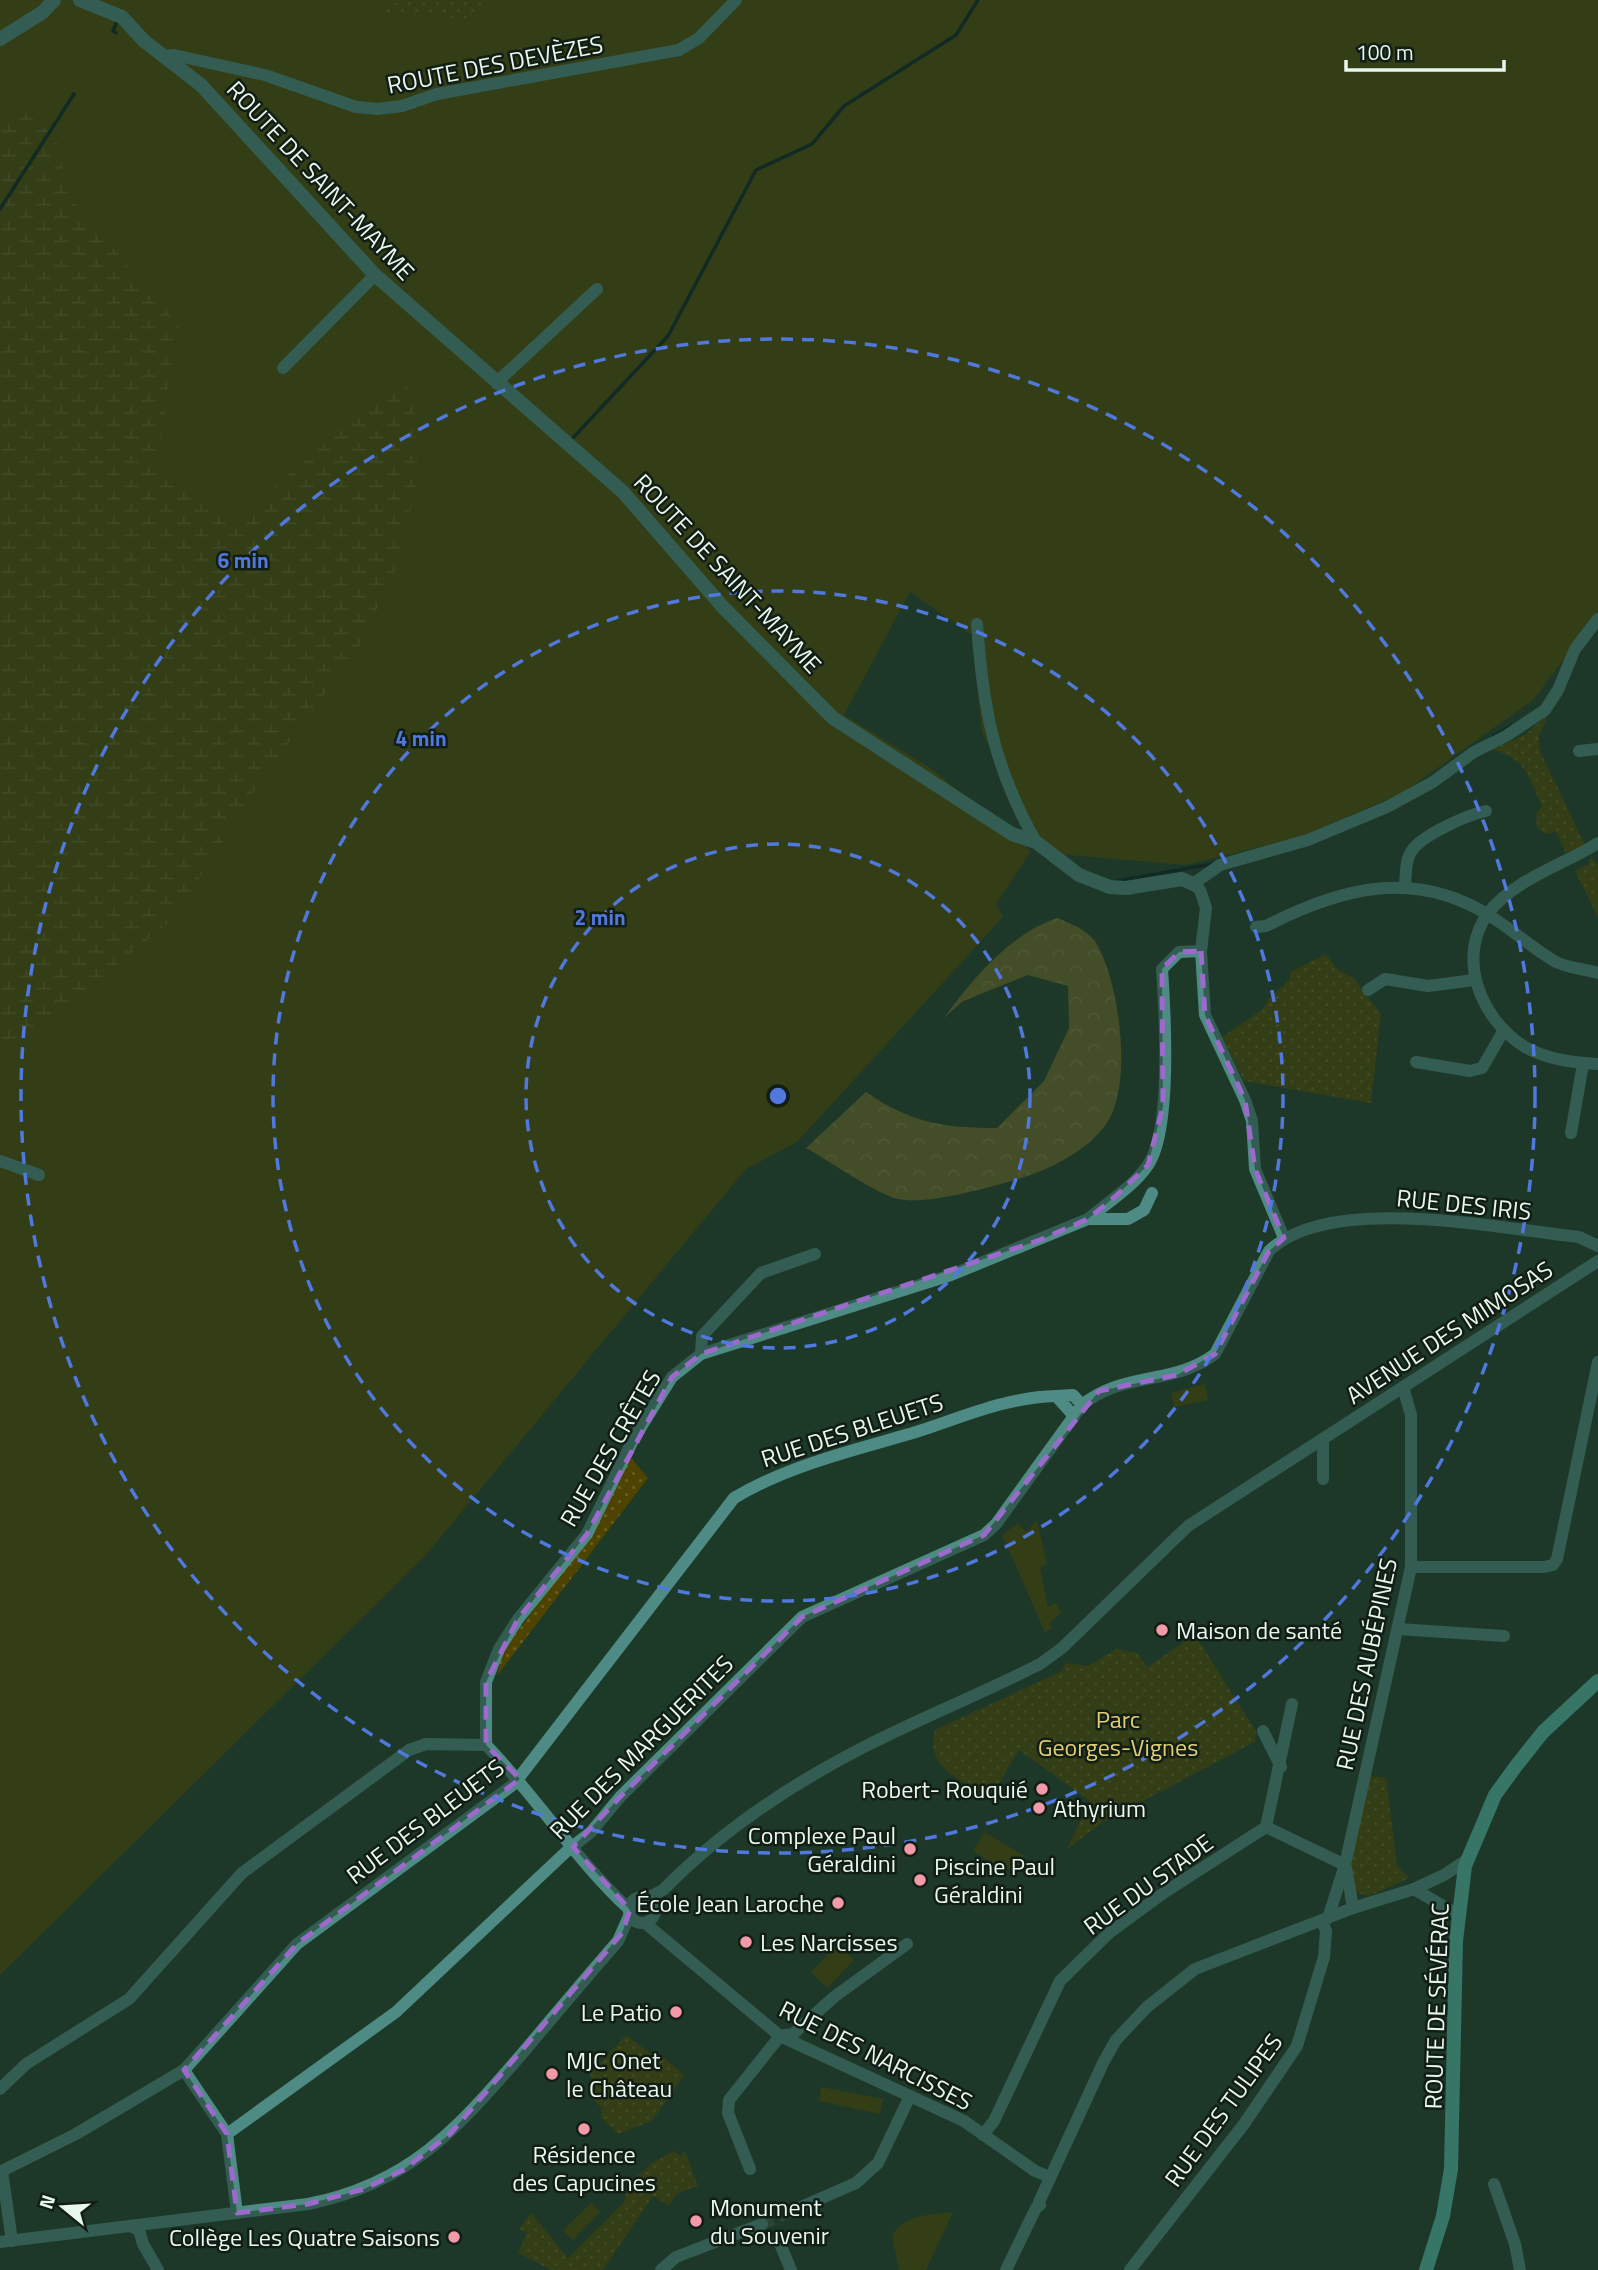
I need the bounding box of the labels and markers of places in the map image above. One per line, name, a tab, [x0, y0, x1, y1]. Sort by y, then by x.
centre of rings	[766, 1084, 790, 1108]
place label: Maison de santé	[1176, 1612, 1342, 1648]
marker: Maison de santé	[1154, 1622, 1170, 1638]
place label: Robert- Rouquié	[861, 1771, 1028, 1807]
marker: Robert- Rouquié	[1034, 1781, 1050, 1797]
place label: Athyrium	[1053, 1790, 1146, 1826]
marker: Athyrium	[1031, 1800, 1047, 1816]
place label: Complexe Paul Géraldini	[748, 1817, 896, 1881]
marker: Complexe Paul Géraldini	[902, 1841, 918, 1857]
place label: Piscine Paul Géraldini	[934, 1848, 1055, 1912]
marker: Piscine Paul Géraldini	[912, 1872, 928, 1888]
place label: École Jean Laroche	[636, 1885, 824, 1921]
marker: École Jean Laroche	[830, 1895, 846, 1911]
place label: Les Narcisses	[760, 1924, 898, 1960]
marker: Les Narcisses	[738, 1934, 754, 1950]
place label: Le Patio	[581, 1994, 662, 2030]
marker: Le Patio	[668, 2004, 684, 2020]
place label: MJC Onet le Château	[566, 2042, 672, 2106]
marker: MJC Onet le Château	[544, 2066, 560, 2082]
marker: Résidence des Capucines	[576, 2121, 592, 2137]
place label: Résidence des Capucines	[512, 2136, 656, 2200]
place label: Monument du Souvenir	[710, 2189, 829, 2253]
marker: Monument du Souvenir	[688, 2213, 704, 2229]
place label: Collège Les Quatre Saisons	[169, 2219, 440, 2255]
marker: Collège Les Quatre Saisons	[446, 2229, 462, 2245]

